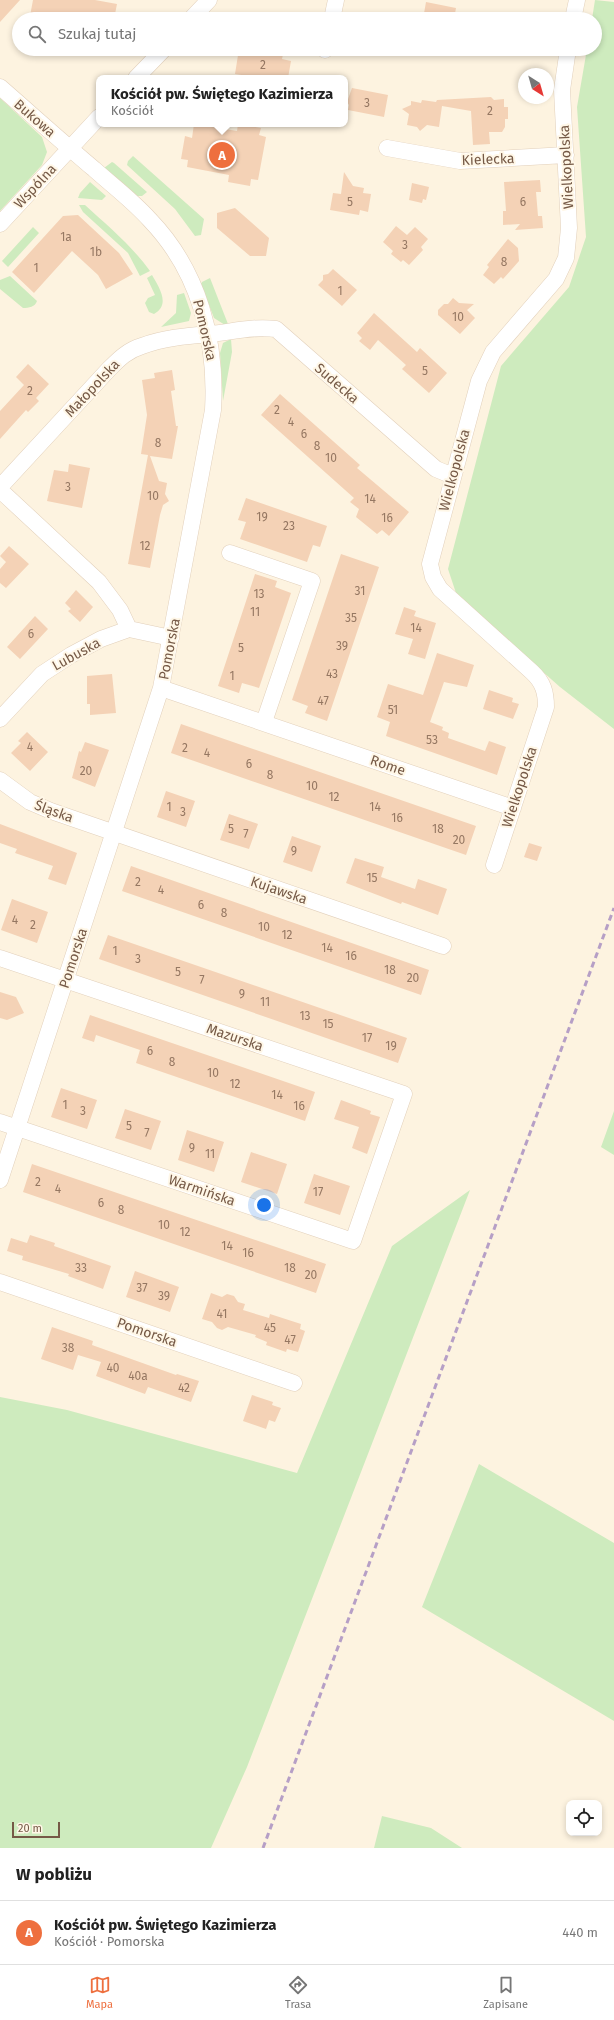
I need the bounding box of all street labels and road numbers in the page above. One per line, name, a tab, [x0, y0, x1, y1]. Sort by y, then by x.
street label: Bukowa	[10, 96, 59, 141]
street label: Wielkopolska	[556, 125, 577, 209]
street label: Kielecka	[461, 150, 515, 169]
street label: Wspólna	[11, 161, 60, 212]
street label: Pomorska	[189, 298, 220, 362]
street label: Małopolska	[61, 356, 123, 421]
street label: Sudecka	[311, 360, 362, 407]
street label: Wielkopolska	[435, 427, 474, 513]
street label: Pomorska	[155, 617, 184, 681]
street label: Lubuska	[49, 634, 103, 675]
street label: Wielkopolska	[498, 745, 541, 830]
street label: Rome	[368, 752, 408, 779]
street label: Śląska	[32, 796, 76, 826]
street label: Kujawska	[248, 873, 309, 908]
street label: Pomorska	[56, 926, 91, 990]
street label: Mazurska	[204, 1020, 265, 1055]
street label: Warmińska	[166, 1171, 237, 1210]
street label: Pomorska	[115, 1314, 179, 1351]

